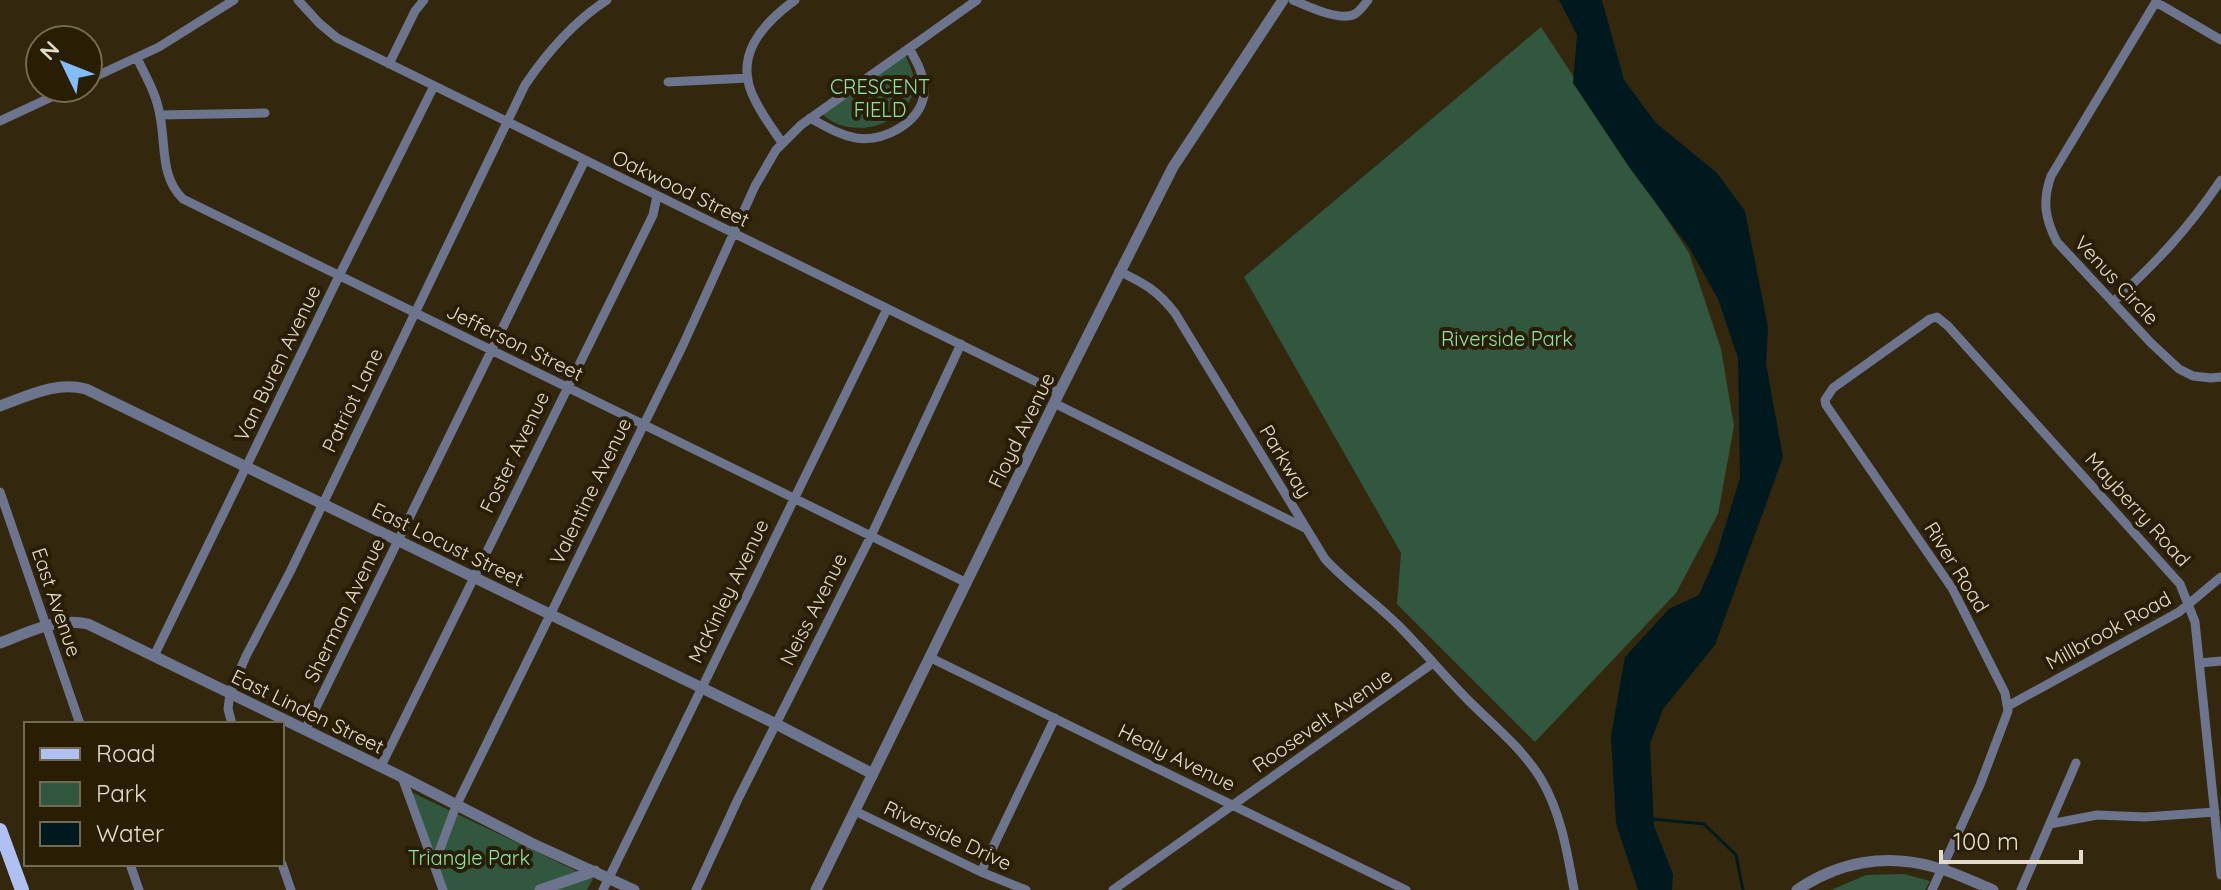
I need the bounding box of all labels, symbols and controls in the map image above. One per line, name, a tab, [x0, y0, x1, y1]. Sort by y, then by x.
north arrow	[24, 24, 104, 104]
text: N	[34, 35, 65, 66]
park label: CRESCENT FIELD	[830, 74, 930, 122]
street label: Oakwood Street	[608, 144, 754, 232]
street label: Venus Circle	[2069, 230, 2165, 330]
street label: Van Buren Avenue	[228, 281, 326, 445]
street label: Jefferson Street	[442, 298, 588, 386]
park label: Riverside Park	[1441, 326, 1573, 351]
street label: Patriot Lane	[316, 344, 388, 456]
street label: Floyd Avenue	[982, 368, 1060, 492]
street label: Foster Avenue	[474, 387, 554, 517]
street label: Valentine Avenue	[544, 414, 636, 568]
street label: Parkway	[1254, 420, 1318, 502]
street label: Mayberry Road	[2080, 447, 2196, 571]
street label: East Locust Street	[368, 496, 528, 592]
street label: McKinley Avenue	[682, 515, 774, 667]
street label: River Road	[1919, 517, 1995, 617]
street label: Sherman Avenue	[298, 534, 390, 686]
street label: East Avenue	[27, 544, 87, 660]
street label: Neiss Avenue	[774, 549, 852, 669]
street label: Millbrook Road	[2041, 585, 2175, 675]
street label: Roosevelt Avenue	[1247, 662, 1397, 778]
street label: East Linden Street	[228, 663, 389, 759]
street label: Healy Avenue	[1114, 718, 1240, 796]
legend	[24, 722, 284, 866]
text: Road	[96, 738, 156, 768]
text: Park	[96, 778, 147, 808]
street label: Riverside Drive	[880, 795, 1016, 875]
scale bar	[1941, 814, 2081, 864]
text: Water	[96, 818, 164, 848]
text: 100 m	[1953, 826, 2019, 856]
park label: Triangle Park	[408, 845, 530, 870]

